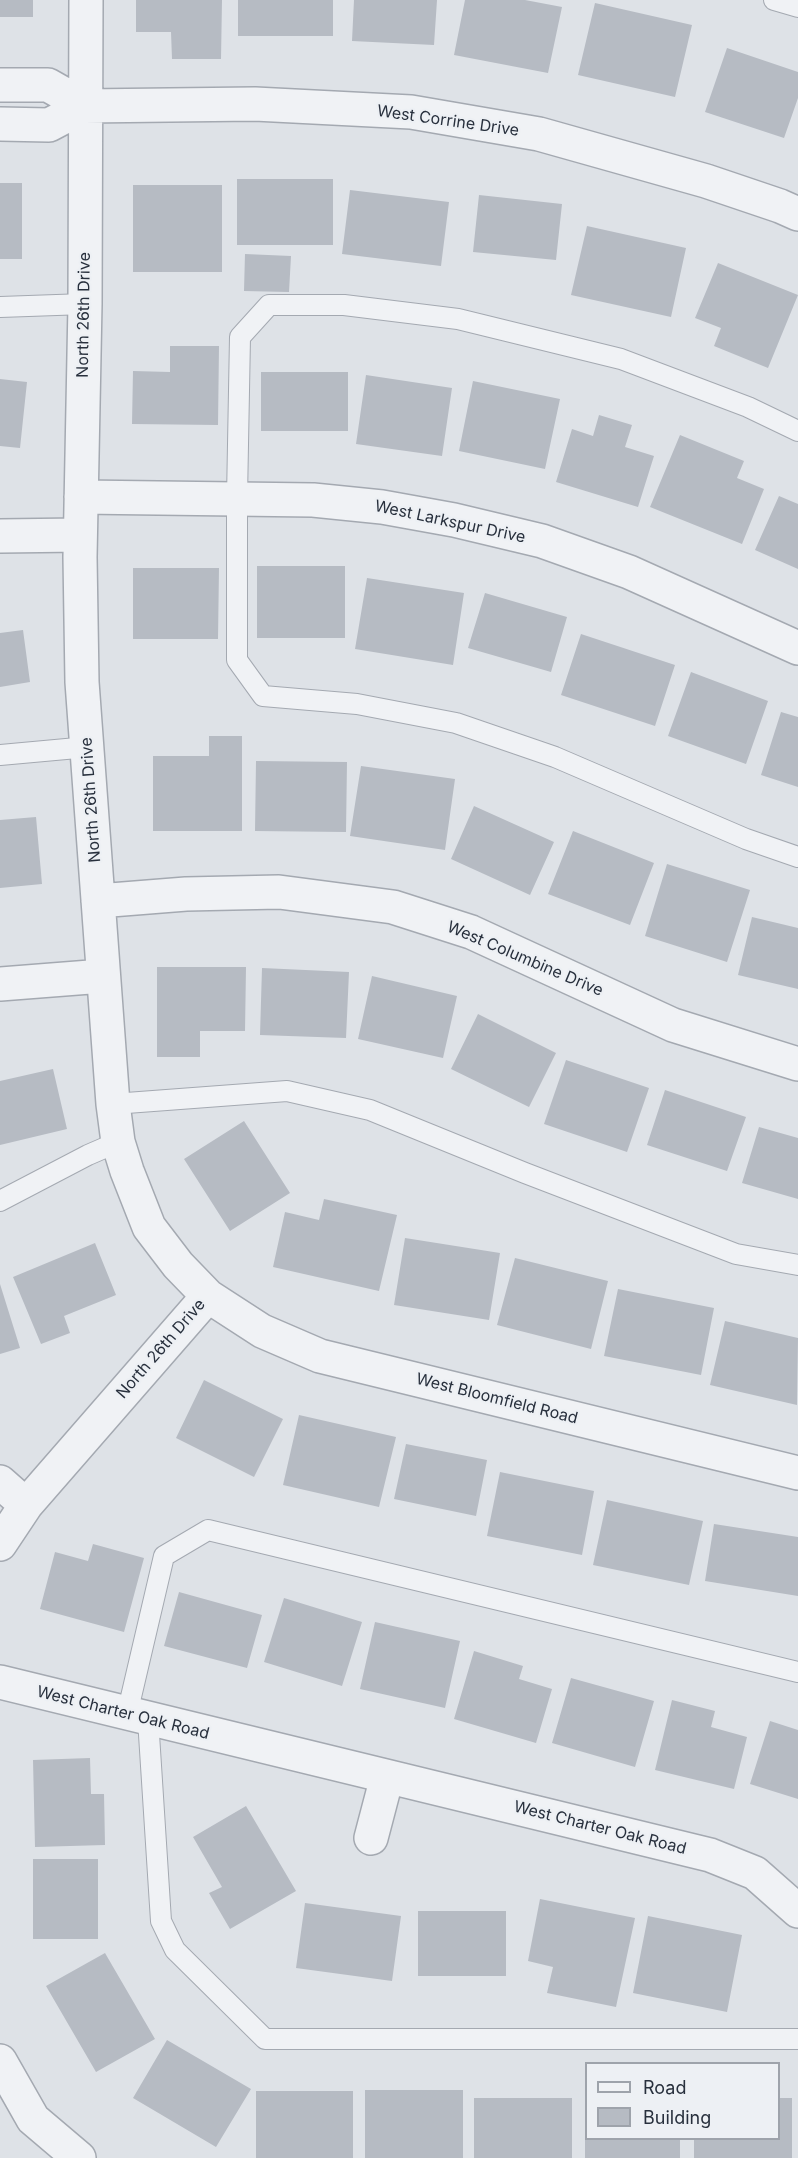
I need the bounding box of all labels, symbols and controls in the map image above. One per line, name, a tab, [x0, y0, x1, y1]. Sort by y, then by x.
street label: West Corrine Drive	[376, 102, 520, 140]
street label: North 26th Drive	[73, 252, 95, 378]
street label: West Larkspur Drive	[373, 497, 527, 547]
street label: North 26th Drive	[77, 737, 105, 863]
street label: West Columbine Drive	[444, 917, 606, 1001]
street label: North 26th Drive	[113, 1295, 209, 1403]
street label: West Bloomfield Road	[414, 1370, 580, 1428]
street label: West Charter Oak Road	[35, 1682, 211, 1744]
street label: West Charter Oak Road	[512, 1797, 688, 1859]
legend	[585, 2062, 780, 2140]
text: Road	[643, 2077, 686, 2098]
text: Building	[643, 2107, 711, 2128]

